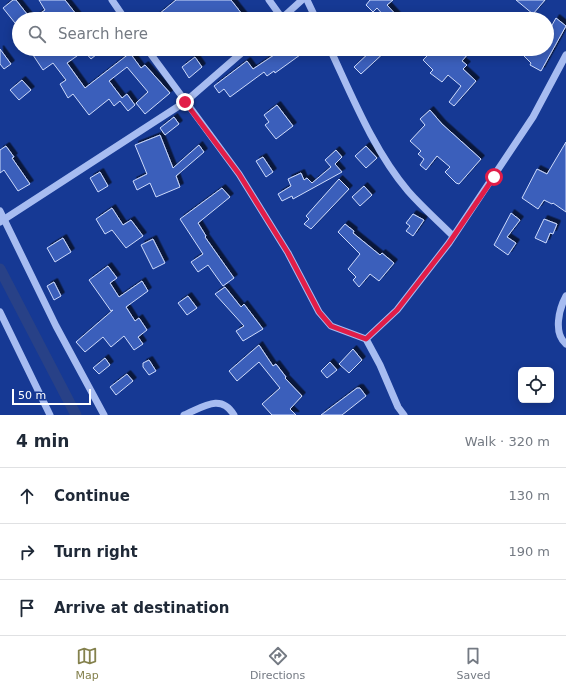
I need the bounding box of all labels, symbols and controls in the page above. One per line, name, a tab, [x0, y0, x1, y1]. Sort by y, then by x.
search box	[12, 12, 554, 56]
icon: search	[26, 23, 48, 45]
text: Search here	[58, 25, 148, 43]
route end	[176, 93, 194, 111]
route start	[485, 168, 503, 186]
map controls	[518, 367, 554, 403]
button: locate	[518, 367, 554, 403]
scale bar	[12, 387, 91, 406]
text: 50 m	[18, 389, 46, 402]
text: 4 min	[16, 431, 69, 451]
text: Walk · 320 m	[465, 434, 550, 449]
icon: ahead	[16, 485, 38, 507]
text: Continue	[54, 487, 130, 505]
text: 130 m	[508, 488, 550, 503]
icon: right	[16, 541, 38, 563]
text: Turn right	[54, 543, 138, 561]
text: 190 m	[508, 544, 550, 559]
icon: arrive	[16, 597, 38, 619]
text: Arrive at destination	[54, 599, 229, 617]
tab: Map	[76, 645, 99, 682]
tab: Directions	[250, 645, 305, 682]
tab: Saved	[456, 645, 490, 682]

